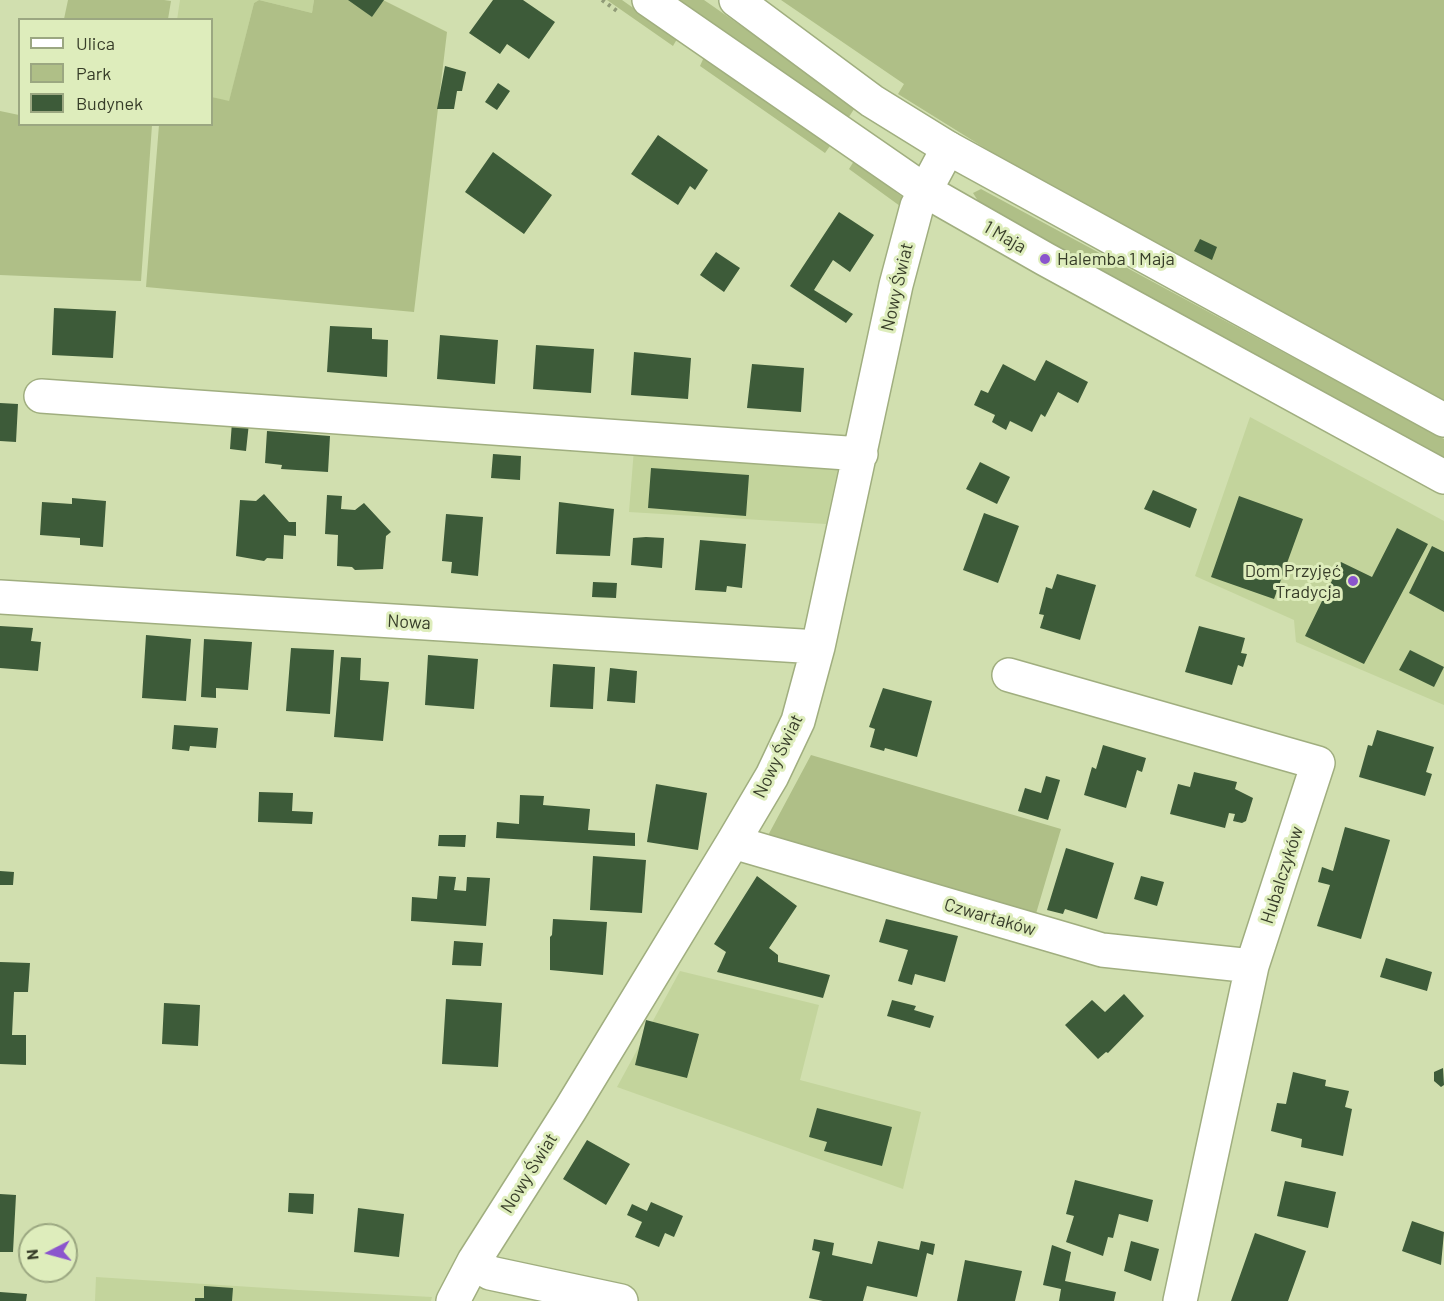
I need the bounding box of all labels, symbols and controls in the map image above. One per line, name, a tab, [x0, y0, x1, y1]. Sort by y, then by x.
legend	[18, 18, 213, 126]
text: Ulica	[76, 32, 115, 54]
text: Park	[76, 62, 111, 84]
text: Budynek	[76, 92, 143, 114]
street label: 1 Maja	[980, 216, 1030, 258]
street label: Nowy Świat	[876, 241, 918, 333]
place label: Halemba 1 Maja	[1057, 248, 1175, 270]
marker: Halemba 1 Maja	[1038, 252, 1052, 266]
place label: Dom Przyjęć Tradycja	[1245, 560, 1341, 602]
marker: Dom Przyjęć Tradycja	[1346, 574, 1360, 588]
street label: Nowa	[387, 610, 431, 634]
street label: Nowy Świat	[749, 711, 807, 801]
street label: Hubalczyków	[1256, 824, 1308, 926]
street label: Czwartaków	[942, 894, 1038, 940]
street label: Nowy Świat	[496, 1129, 562, 1217]
north arrow	[18, 1223, 78, 1283]
text: N	[22, 1248, 42, 1261]

